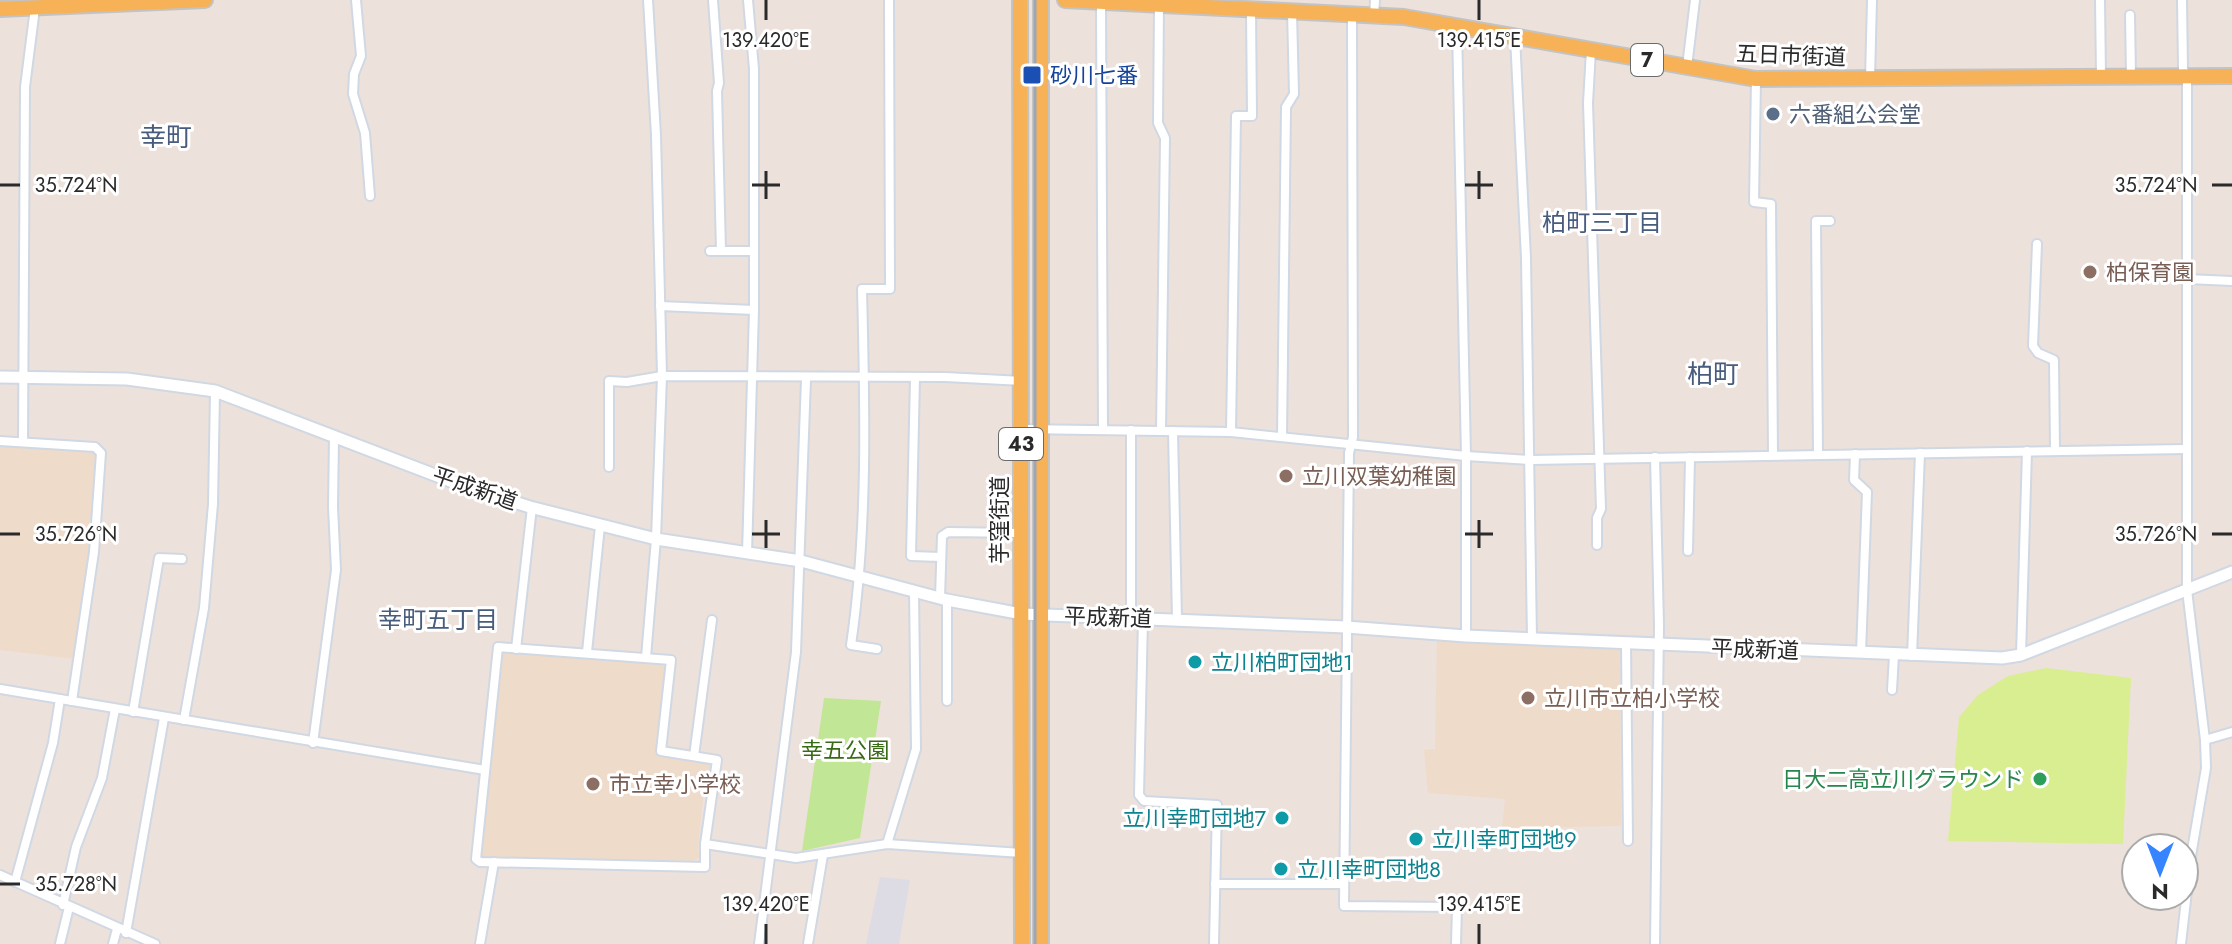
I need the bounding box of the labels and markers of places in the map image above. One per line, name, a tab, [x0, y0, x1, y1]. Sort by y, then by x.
place label: 砂川七番	[1050, 59, 1138, 91]
marker: 砂川七番	[1021, 64, 1043, 86]
place label: 六番組公会堂	[1789, 98, 1921, 130]
marker: 六番組公会堂	[1764, 105, 1782, 123]
place label: 柏保育園	[2106, 256, 2194, 288]
marker: 柏保育園	[2081, 263, 2099, 281]
place label: 立川双葉幼稚園	[1302, 460, 1456, 492]
marker: 立川双葉幼稚園	[1277, 467, 1295, 485]
place label: 立川柏町団地1	[1211, 646, 1353, 678]
marker: 立川柏町団地1	[1186, 653, 1204, 671]
place label: 立川市立柏小学校	[1544, 682, 1720, 714]
marker: 立川市立柏小学校	[1519, 689, 1537, 707]
place label: 日大二高立川グラウンド	[1782, 763, 2024, 795]
place label: 市立幸小学校	[609, 768, 741, 800]
marker: 日大二高立川グラウンド	[2031, 770, 2049, 788]
marker: 市立幸小学校	[584, 775, 602, 793]
place label: 立川幸町団地7	[1122, 802, 1266, 834]
marker: 立川幸町団地7	[1273, 809, 1291, 827]
place label: 立川幸町団地9	[1432, 823, 1577, 855]
marker: 立川幸町団地9	[1407, 830, 1425, 848]
place label: 立川幸町団地8	[1297, 853, 1441, 885]
marker: 立川幸町団地8	[1272, 860, 1290, 878]

